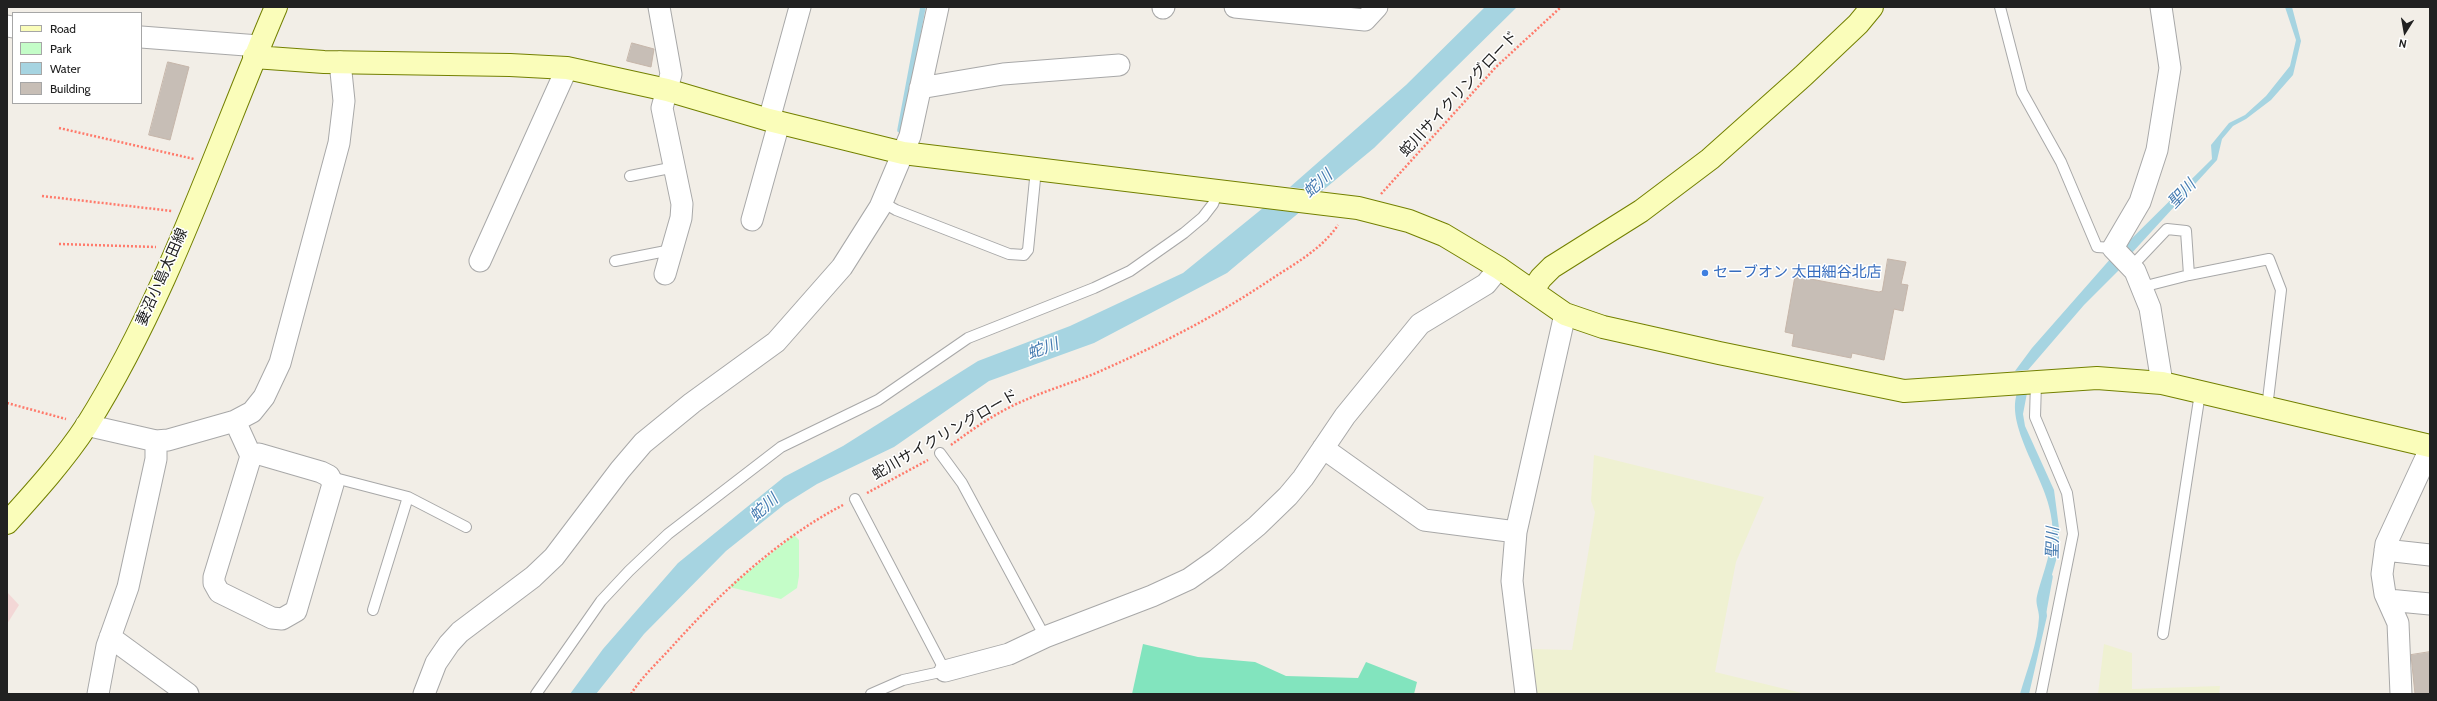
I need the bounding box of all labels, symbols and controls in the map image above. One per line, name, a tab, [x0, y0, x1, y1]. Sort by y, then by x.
legend	[12, 12, 142, 104]
north arrow	[2385, 12, 2425, 52]
text: Road	[50, 21, 76, 36]
street label: 蛇川サイクリングロード	[1396, 28, 1522, 160]
text: N	[2398, 36, 2408, 51]
text: Park	[50, 41, 72, 56]
text: Water	[50, 61, 80, 76]
text: Building	[50, 81, 91, 96]
water label: 蛇川	[1300, 166, 1336, 202]
water label: 聖川	[2164, 176, 2200, 212]
street label: 妻沼小島太田線	[132, 225, 192, 329]
place label: セーブオン 太田細谷北店	[1713, 264, 1881, 282]
marker: セーブオン 太田細谷北店	[1700, 268, 1710, 278]
water label: 蛇川	[1025, 335, 1061, 363]
street label: 蛇川サイクリングロード	[869, 386, 1021, 484]
water label: 蛇川	[746, 490, 782, 526]
water label: 聖川	[2043, 527, 2063, 559]

